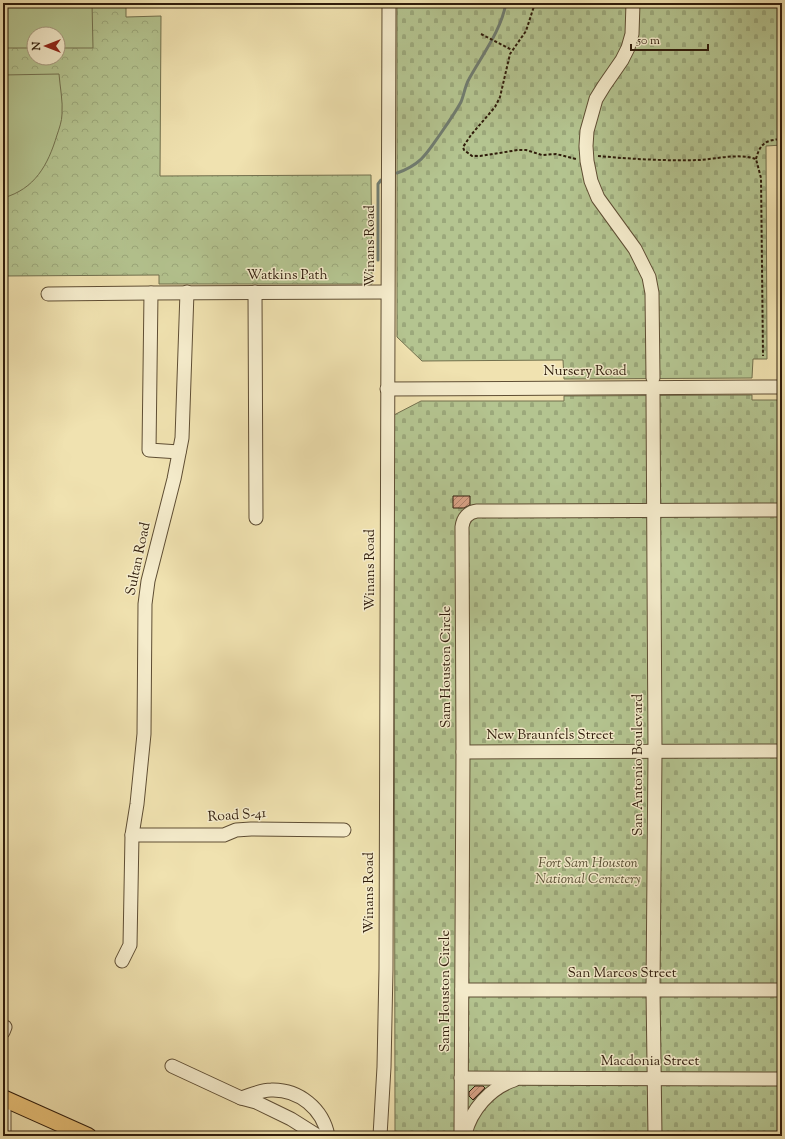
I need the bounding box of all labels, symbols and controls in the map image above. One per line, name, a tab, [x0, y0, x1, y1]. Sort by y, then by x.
north arrow	[26, 26, 66, 66]
scale bar	[631, 26, 708, 52]
text: 50 m	[636, 32, 660, 50]
text: N	[29, 41, 45, 51]
street label: Winans Road	[361, 205, 381, 287]
street label: Watkins Path	[246, 266, 328, 286]
street label: Nursery Road	[543, 362, 627, 382]
street label: Sultan Road	[122, 521, 157, 597]
street label: Winans Road	[361, 529, 381, 611]
street label: Sam Houston Circle	[437, 606, 457, 728]
street label: San Antonio Boulevard	[629, 694, 649, 836]
street label: New Braunfels Street	[487, 726, 614, 746]
street label: Road S-41	[207, 804, 267, 828]
street label: Winans Road	[360, 852, 380, 934]
park label: Fort Sam Houston National Cemetery	[535, 854, 641, 890]
street label: Sam Houston Circle	[436, 930, 456, 1052]
street label: San Marcos Street	[567, 964, 677, 984]
street label: Macdonia Street	[601, 1052, 700, 1072]

